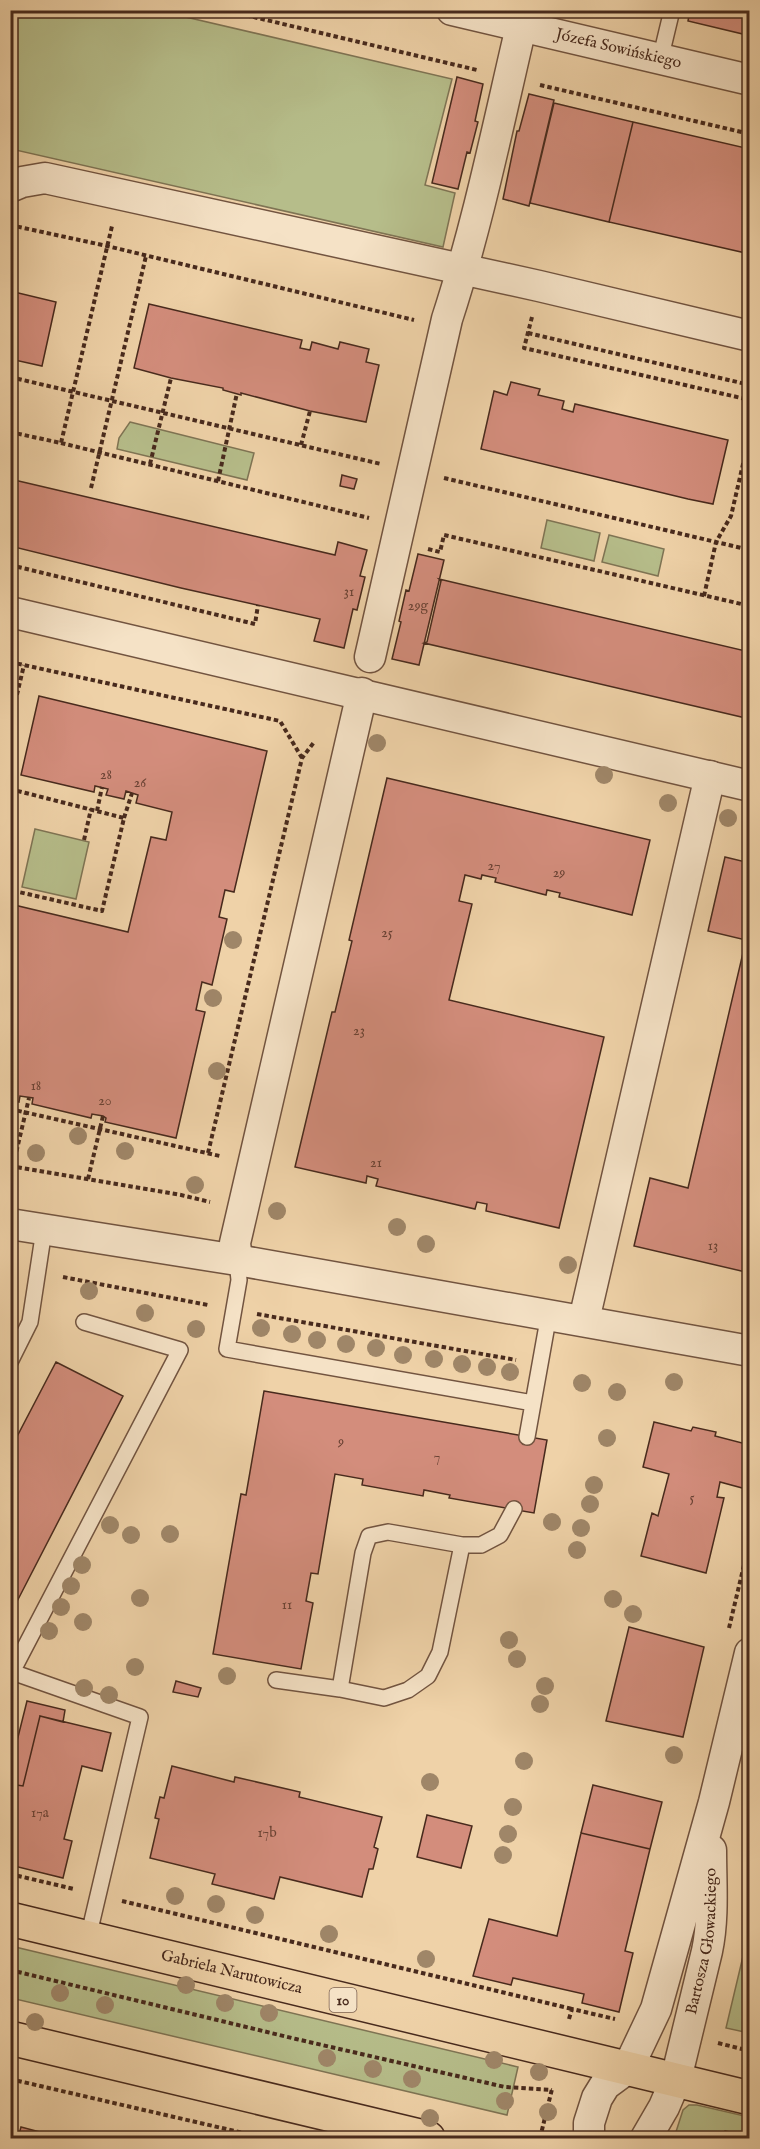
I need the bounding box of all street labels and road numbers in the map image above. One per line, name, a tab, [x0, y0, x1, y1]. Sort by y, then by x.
street label: Józefa Sowińskiego	[552, 24, 684, 74]
street label: Bartosza Głowackiego	[682, 1867, 722, 2017]
street label: Gabriela Narutowicza	[159, 1946, 304, 1999]
road number: 10	[330, 1988, 356, 2012]

